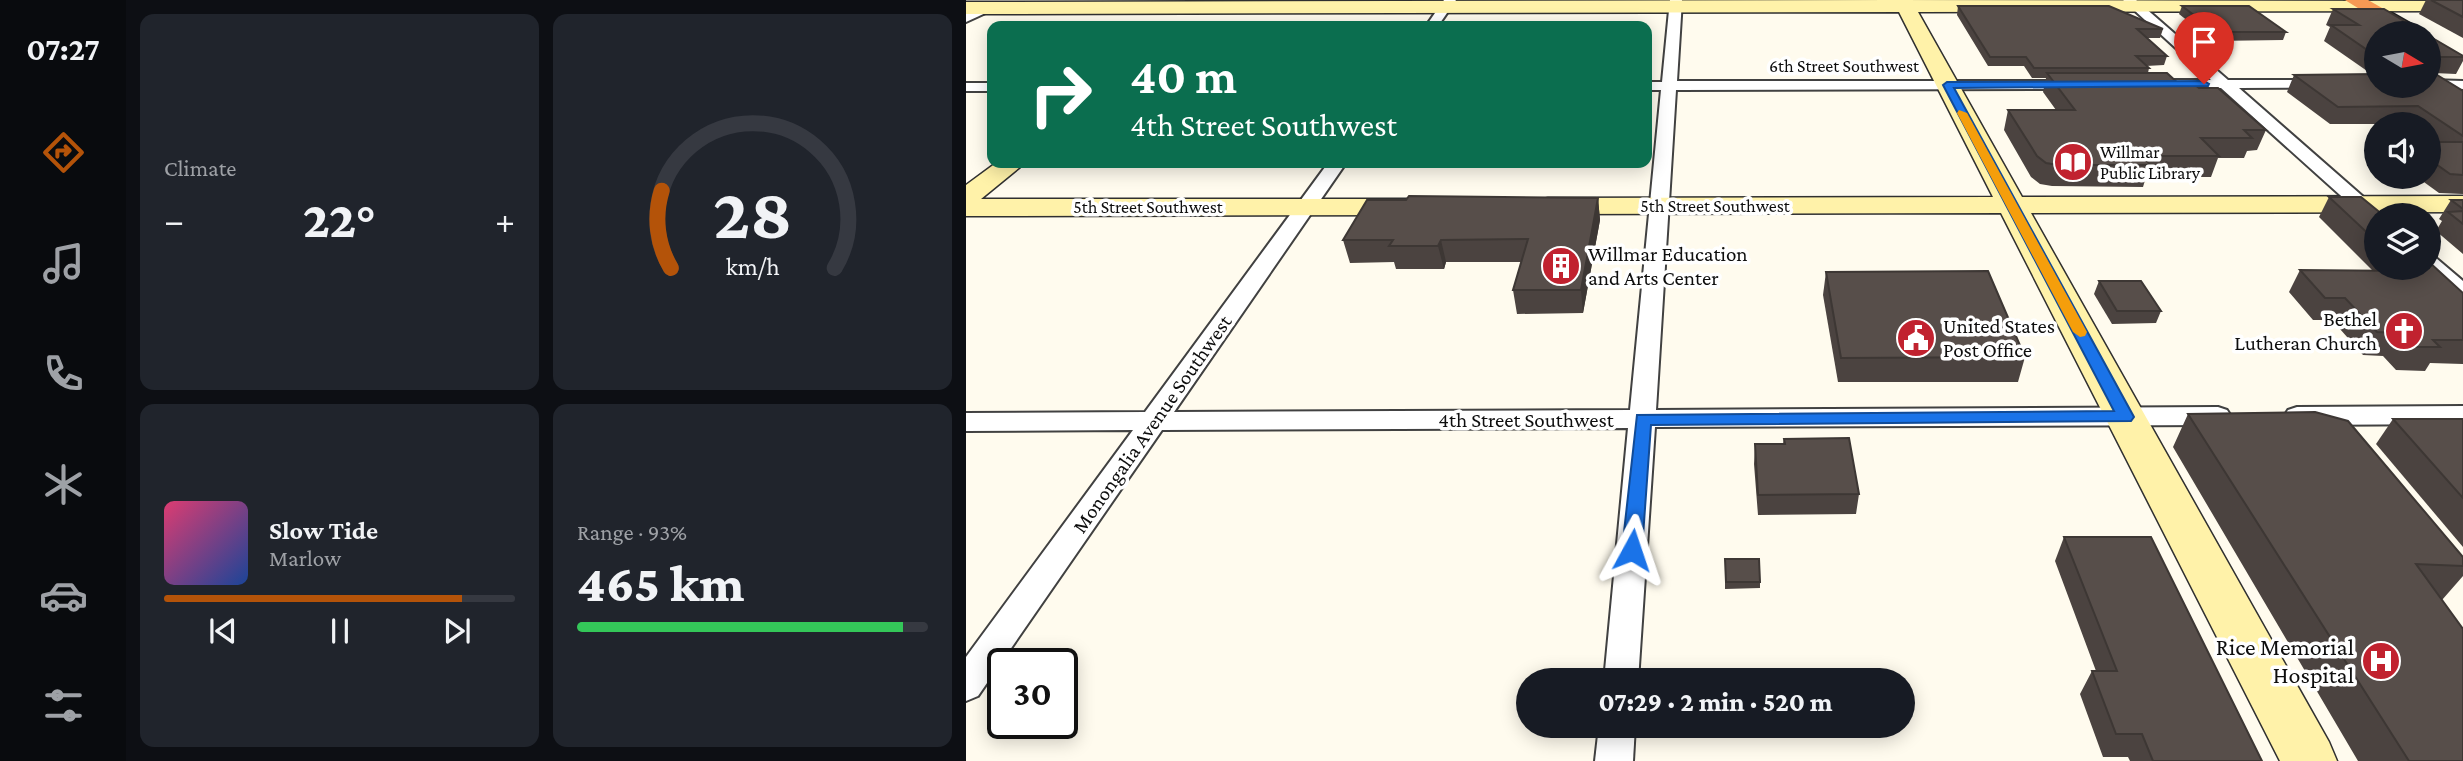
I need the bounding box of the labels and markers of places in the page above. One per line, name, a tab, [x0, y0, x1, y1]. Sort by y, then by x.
pin	[2174, 12.0, 2234, 84]
library icon: Willmar Public Library	[2052, 141, 2094, 183]
place label: Willmar Public Library	[2100, 142, 2201, 183]
place label: Willmar Education and Arts Center	[1588, 242, 1748, 290]
building icon: Willmar Education and Arts Center	[1540, 245, 1582, 287]
place label: Bethel Lutheran Church	[2234, 307, 2377, 355]
church icon: Bethel Lutheran Church	[2383, 310, 2425, 352]
place label: United States Post Office	[1943, 314, 2055, 362]
public building icon: United States Post Office	[1895, 317, 1937, 359]
place label: Rice Memorial Hospital	[2216, 633, 2354, 688]
hospital icon: Rice Memorial Hospital	[2360, 640, 2402, 682]

